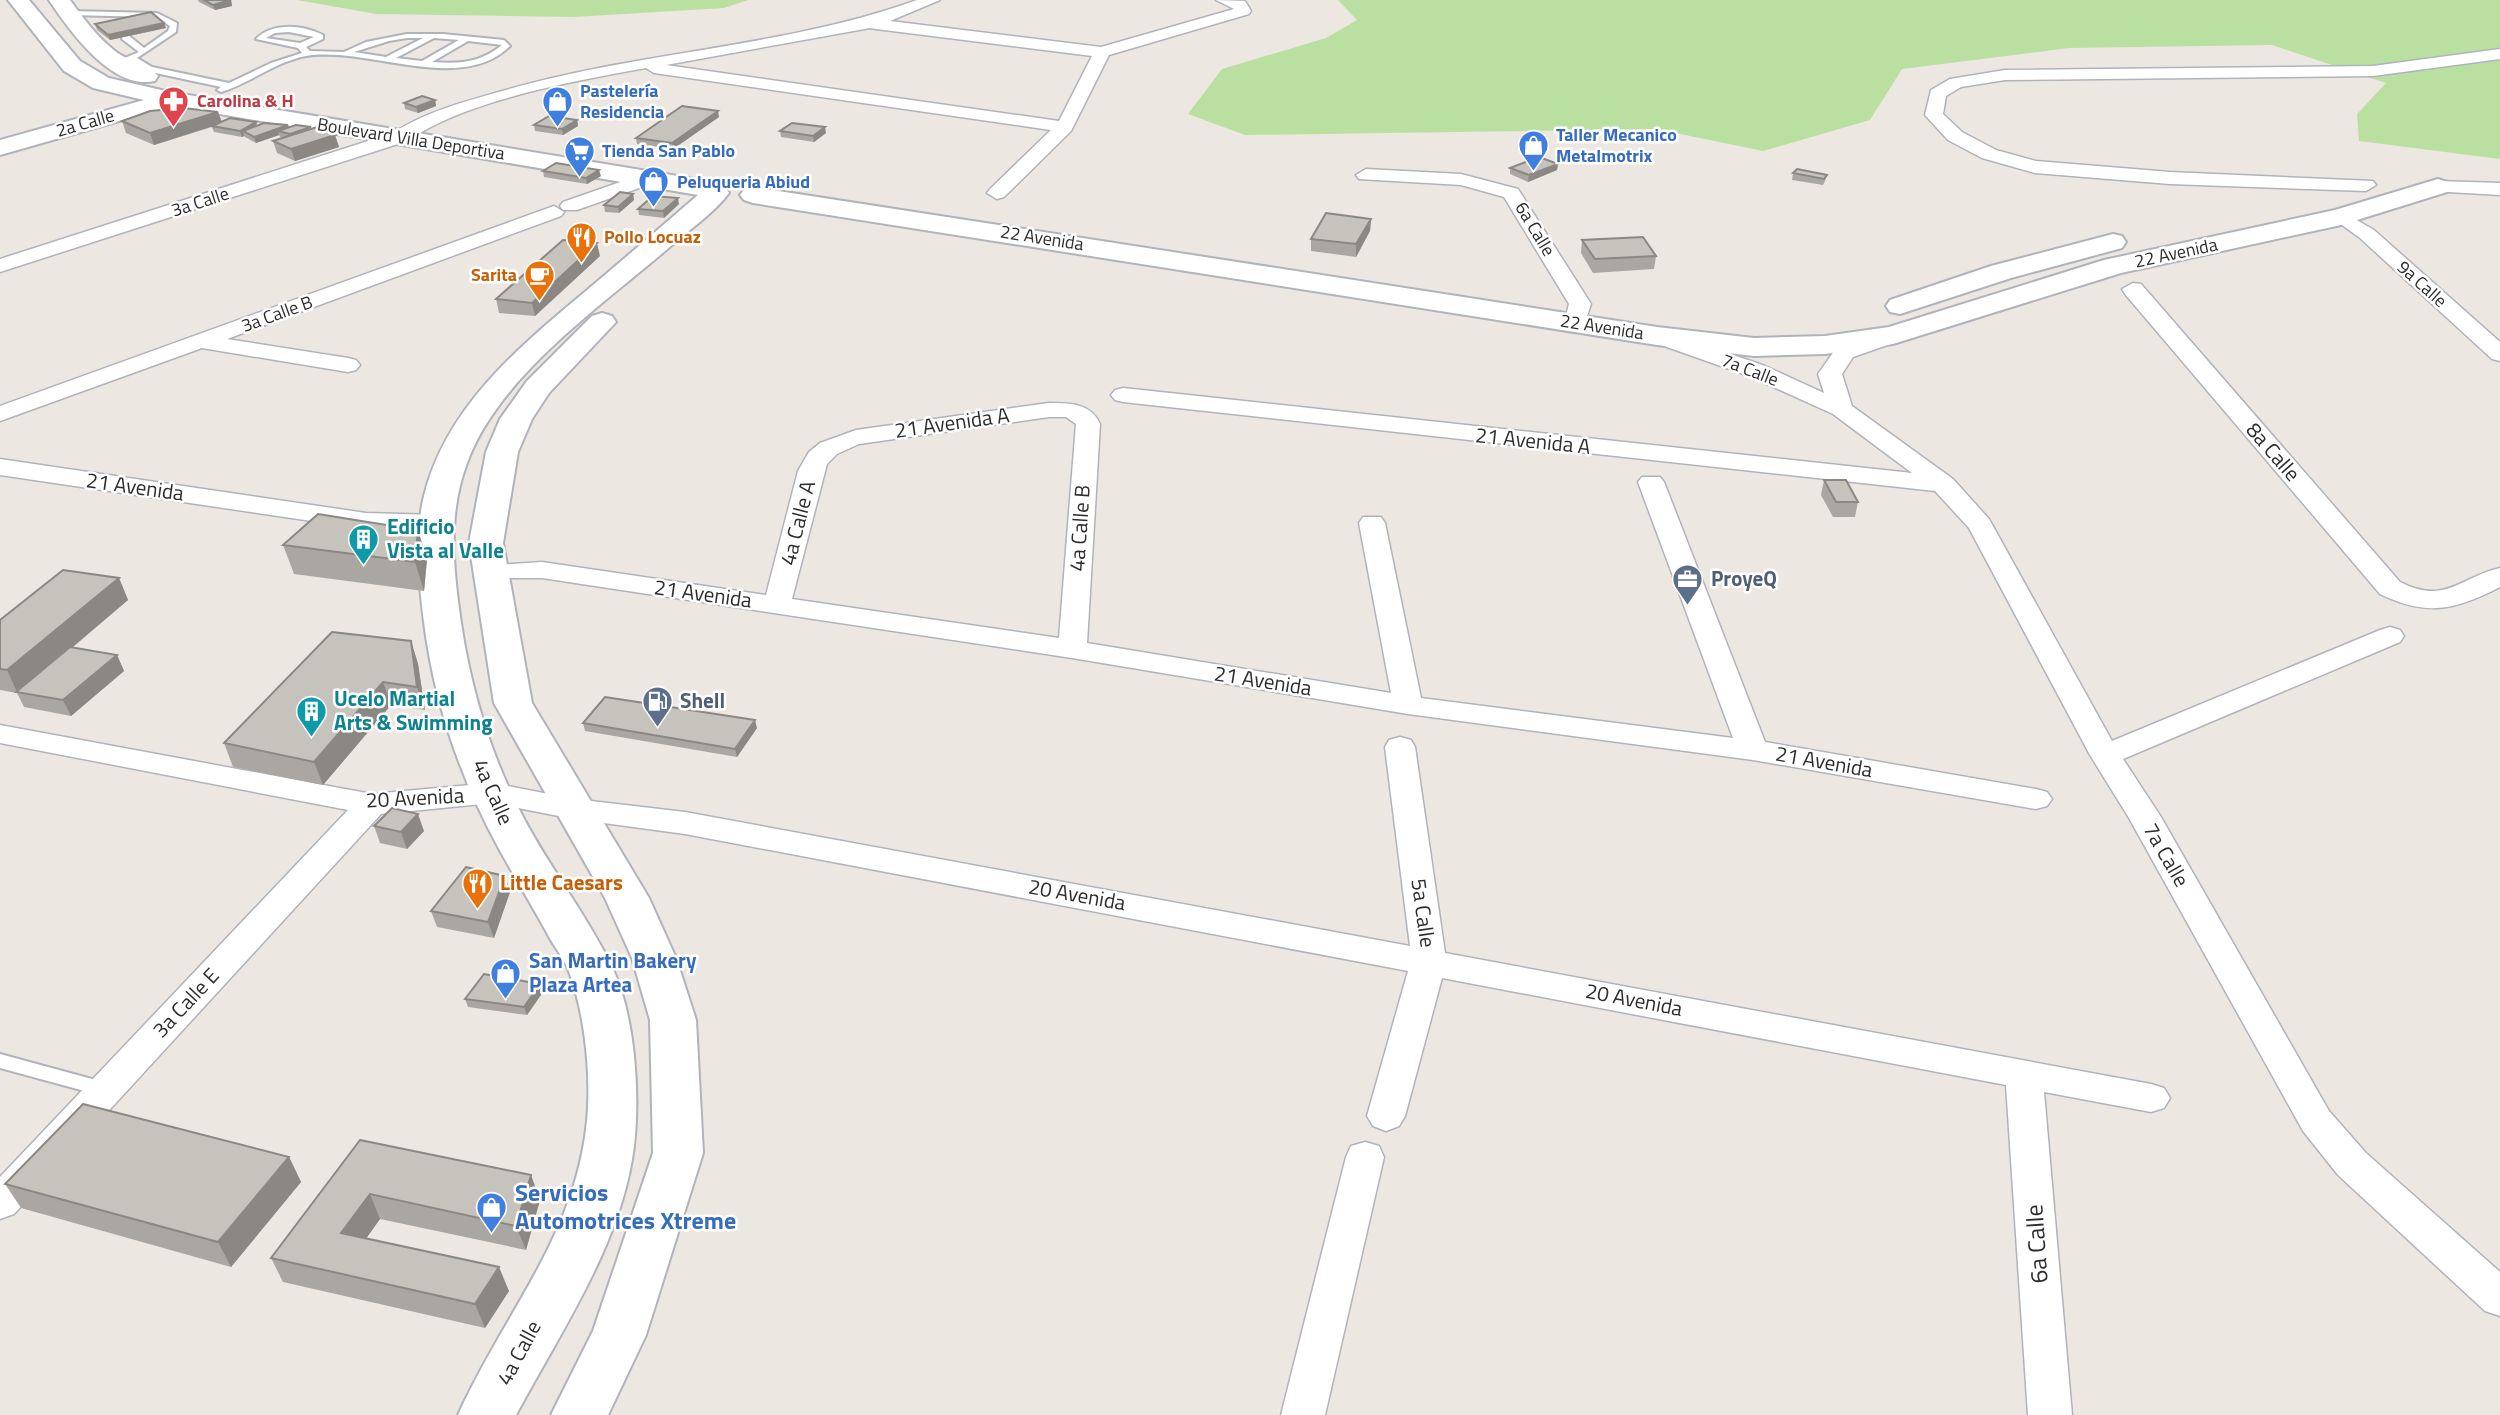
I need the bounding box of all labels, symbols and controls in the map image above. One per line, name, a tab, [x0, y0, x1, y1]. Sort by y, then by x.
place label: Pastelería Residencia	[580, 77, 664, 125]
pharmacy icon: Carolina & H	[157, 84, 191, 128]
shop icon: Pastelería Residencia	[540, 84, 574, 128]
place label: Carolina & H	[197, 87, 294, 114]
street label: 2a Calle	[53, 101, 117, 144]
street label: Boulevard Villa Deportiva	[315, 110, 507, 167]
place label: Taller Mecanico Metalmotrix	[1556, 121, 1677, 169]
shop icon: Taller Mecanico Metalmotrix	[1516, 128, 1550, 172]
supermarket icon: Tienda San Pablo	[562, 134, 596, 178]
place label: Tienda San Pablo	[602, 137, 735, 164]
shop icon: Peluqueria Abiud	[637, 165, 671, 209]
place label: Peluqueria Abiud	[677, 168, 810, 195]
street label: 3a Calle	[167, 180, 232, 224]
street label: 6a Calle	[1509, 196, 1562, 261]
street label: 22 Avenida	[998, 218, 1086, 257]
restaurant icon: Pollo Locuaz	[564, 220, 598, 264]
place label: Pollo Locuaz	[604, 223, 701, 250]
street label: 22 Avenida	[2132, 231, 2220, 274]
street label: 9a Calle	[2391, 254, 2453, 313]
cafe icon: Sarita	[523, 258, 557, 302]
place label: Sarita	[471, 261, 517, 288]
street label: 3a Calle B	[237, 288, 316, 339]
street label: 22 Avenida	[1558, 307, 1646, 346]
street label: 7a Calle	[1718, 346, 1783, 393]
street label: 21 Avenida A	[892, 398, 1012, 446]
street label: 8a Calle	[2239, 415, 2309, 488]
street label: 21 Avenida A	[1474, 418, 1593, 462]
street label: 21 Avenida	[84, 463, 187, 509]
street label: 4a Calle A	[771, 477, 823, 568]
street label: 4a Calle B	[1060, 484, 1098, 572]
place label: Edificio Vista al Valle	[387, 510, 504, 566]
building icon: Edificio Vista al Valle	[347, 522, 381, 566]
office icon: ProyeQ	[1671, 562, 1705, 606]
place label: ProyeQ	[1711, 562, 1777, 594]
street label: 21 Avenida	[652, 570, 755, 616]
street label: 21 Avenida	[1212, 657, 1315, 704]
place label: Ucelo Martial Arts & Swimming	[334, 682, 492, 738]
fuel station icon: Shell	[640, 684, 674, 728]
place label: Shell	[680, 684, 725, 716]
building icon: Ucelo Martial Arts & Swimming	[294, 694, 328, 738]
street label: 21 Avenida	[1773, 737, 1876, 785]
street label: 4a Calle	[465, 753, 523, 830]
street label: 20 Avenida	[365, 778, 465, 816]
street label: 7a Calle	[2136, 817, 2198, 892]
restaurant icon: Little Caesars	[460, 866, 494, 910]
place label: Little Caesars	[500, 866, 623, 898]
street label: 20 Avenida	[1026, 870, 1129, 918]
street label: 5a Calle	[1403, 876, 1445, 949]
place label: San Martin Bakery Plaza Artea	[529, 944, 697, 1000]
shop icon: San Martin Bakery Plaza Artea	[489, 956, 523, 1000]
street label: 3a Calle E	[144, 960, 226, 1044]
street label: 20 Avenida	[1583, 974, 1686, 1024]
place label: Servicios Automotrices Xtreme	[515, 1174, 736, 1238]
shop icon: Servicios Automotrices Xtreme	[475, 1190, 509, 1234]
street label: 6a Calle	[2015, 1203, 2057, 1285]
street label: 4a Calle	[488, 1314, 548, 1391]

